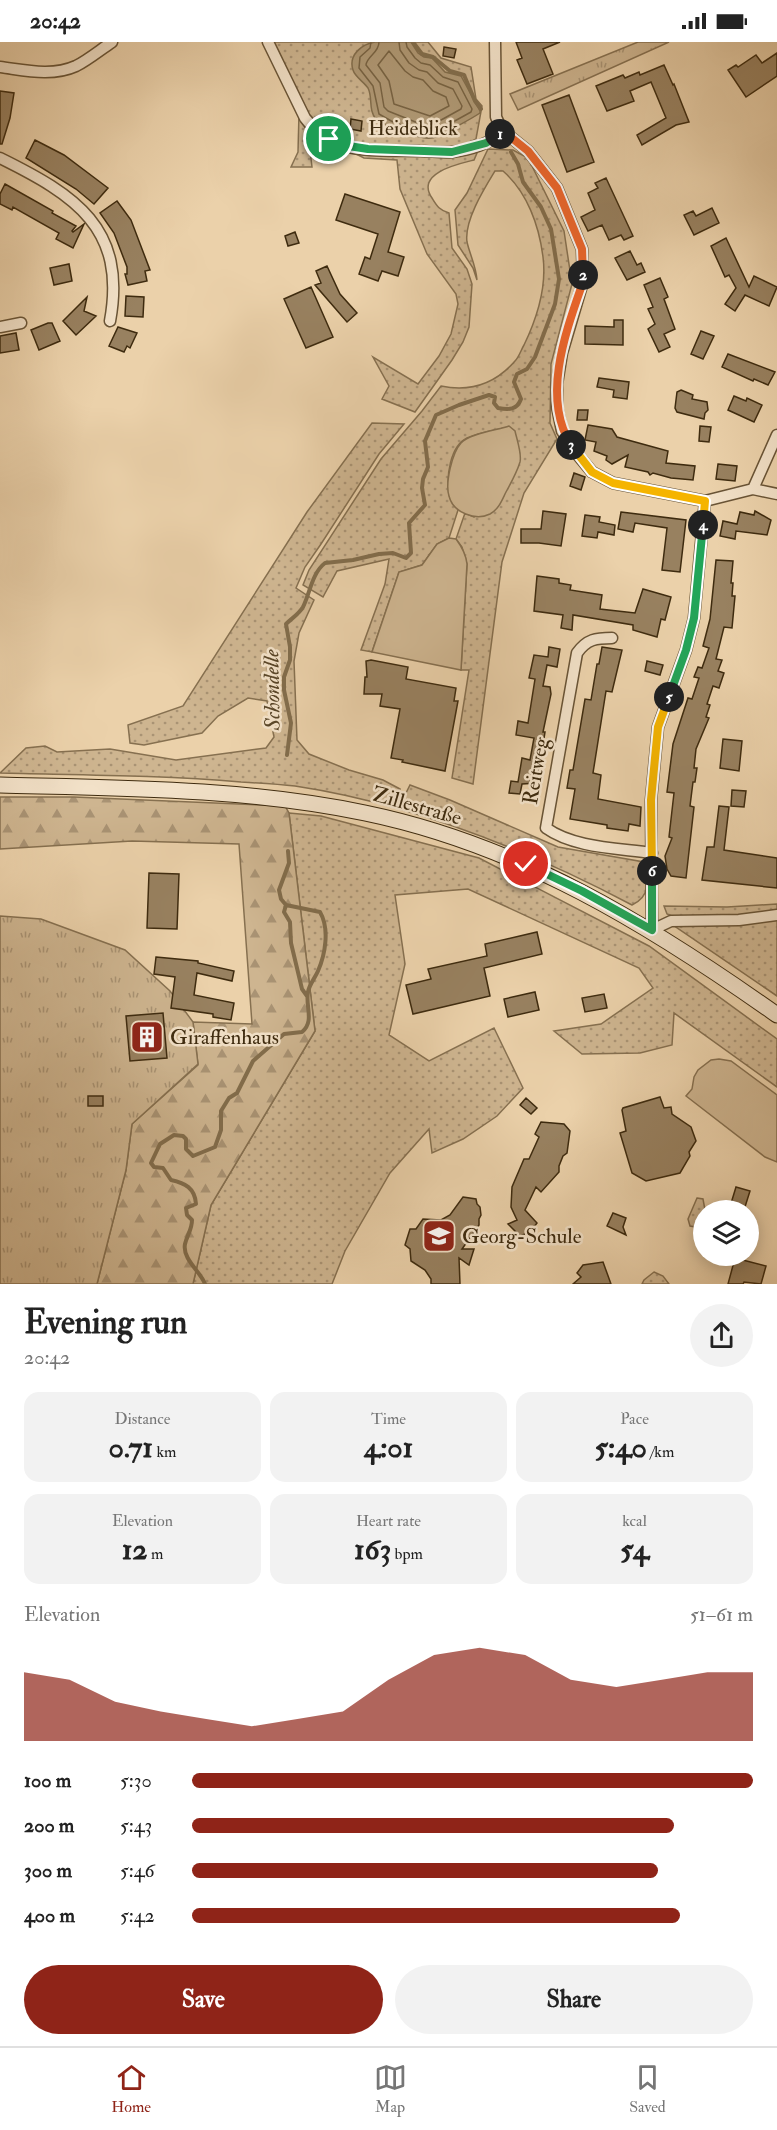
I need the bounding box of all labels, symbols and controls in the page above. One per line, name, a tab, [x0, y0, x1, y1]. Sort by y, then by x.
text: 20:42	[30, 7, 81, 35]
pin	[303, 113, 354, 164]
street label: Heideblick	[368, 115, 458, 142]
pin: 1	[485, 119, 515, 149]
icon: arrive	[312, 122, 345, 155]
text: 1	[497, 124, 503, 144]
pin: 2	[568, 260, 598, 290]
text: 2	[579, 265, 587, 285]
pin: 3	[556, 430, 586, 460]
text: 3	[568, 435, 574, 455]
pin: 4	[688, 510, 718, 540]
text: 4	[699, 515, 707, 535]
water label: Schondelle	[257, 649, 287, 732]
pin: 5	[654, 682, 684, 712]
text: 5	[665, 687, 673, 707]
street label: Reitweg	[517, 735, 555, 807]
street label: Zillestraße	[369, 780, 465, 832]
pin	[500, 838, 551, 889]
icon: check	[509, 847, 542, 880]
pin: 6	[637, 856, 667, 886]
text: 6	[648, 861, 656, 881]
building icon: Giraffenhaus	[129, 1019, 165, 1055]
place label: Giraffenhaus	[170, 1024, 279, 1051]
map controls	[693, 1200, 759, 1266]
button: layers	[693, 1200, 759, 1266]
school or university icon: Georg-Schule	[421, 1218, 457, 1254]
place label: Georg-Schule	[462, 1223, 582, 1250]
text: Evening run	[24, 1302, 187, 1343]
button: share	[690, 1304, 753, 1367]
text: 20:42	[24, 1345, 70, 1370]
text: Distance	[115, 1409, 170, 1429]
text: Time	[371, 1409, 406, 1429]
text: Pace	[620, 1409, 649, 1429]
text: 0.71	[109, 1429, 153, 1466]
text: 4:01	[364, 1429, 413, 1466]
text: 5:40	[595, 1429, 647, 1466]
text: km	[153, 1442, 176, 1462]
text: /km	[647, 1442, 674, 1462]
text: Elevation	[112, 1511, 173, 1531]
text: Heart rate	[356, 1511, 421, 1531]
text: kcal	[622, 1511, 647, 1531]
text: 12	[122, 1531, 148, 1568]
text: 163	[354, 1531, 391, 1568]
text: 54	[620, 1531, 649, 1568]
text: m	[148, 1544, 163, 1564]
text: bpm	[391, 1544, 423, 1564]
text: Elevation	[24, 1602, 100, 1627]
text: 51–61 m	[690, 1602, 753, 1627]
text: 100 m	[24, 1768, 71, 1793]
text: 5:30	[120, 1768, 152, 1793]
text: 200 m	[24, 1813, 74, 1838]
text: 5:43	[120, 1813, 152, 1838]
text: 300 m	[24, 1858, 72, 1883]
text: 5:46	[120, 1858, 155, 1883]
text: 400 m	[24, 1903, 75, 1928]
text: 5:42	[120, 1903, 155, 1928]
button: Save	[24, 1965, 383, 2034]
button: Share	[395, 1965, 753, 2034]
tab: Home	[111, 2061, 151, 2117]
tab: Map	[374, 2061, 407, 2117]
tab: Saved	[629, 2061, 666, 2117]

